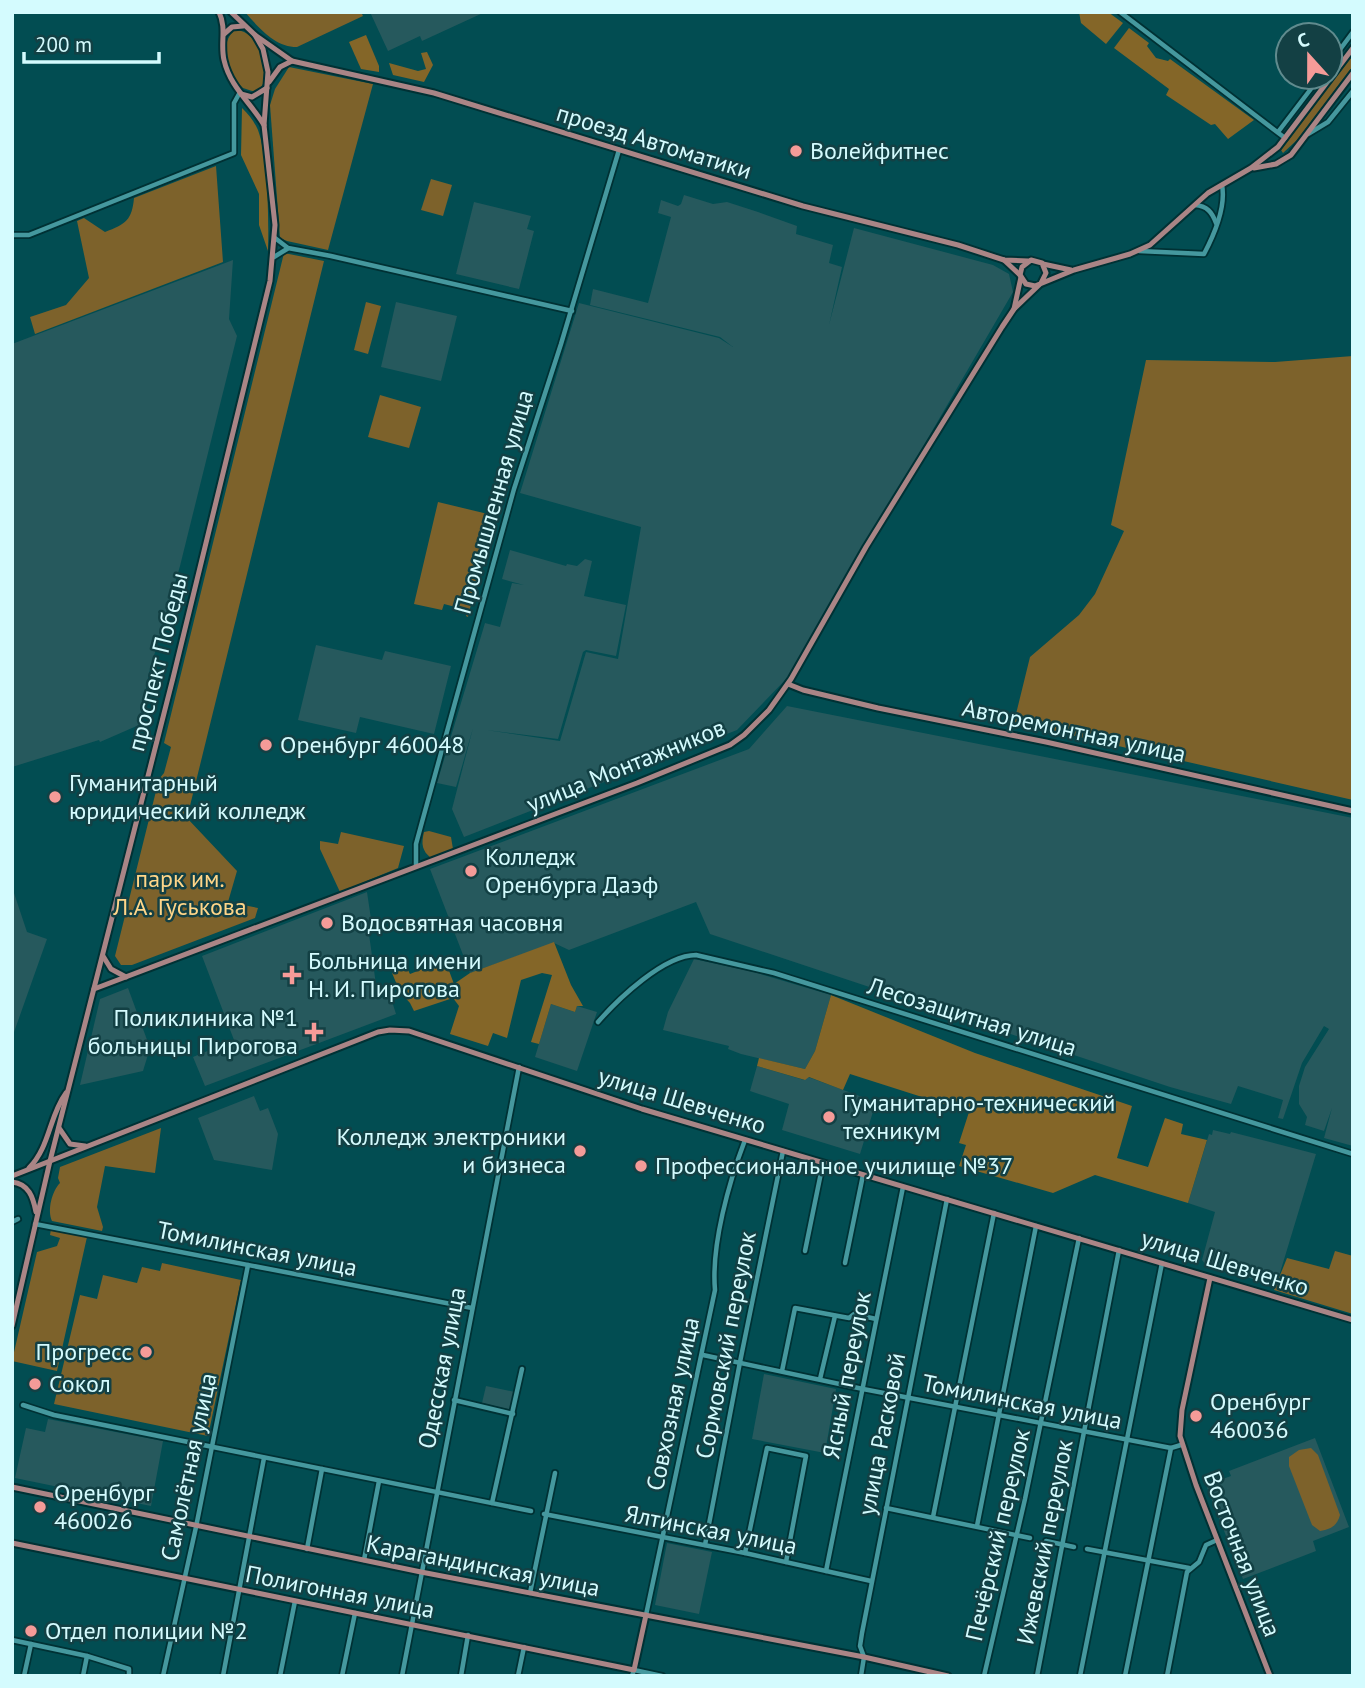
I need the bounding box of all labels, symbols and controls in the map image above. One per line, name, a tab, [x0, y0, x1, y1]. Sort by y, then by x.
scale bar	[24, 21, 159, 65]
north arrow	[1274, 21, 1344, 91]
text: С	[1294, 27, 1313, 53]
text: 200 m	[35, 31, 92, 58]
street label: проезд Автоматики	[553, 97, 756, 186]
place label: Волейфитнес	[810, 135, 949, 166]
marker: Волейфитнес	[788, 143, 804, 159]
street label: Промышленная улица	[447, 386, 540, 617]
street label: проспект Победы	[120, 569, 195, 755]
street label: Авторемонтная улица	[959, 692, 1189, 769]
street label: улица Монтажников	[522, 712, 730, 820]
place label: Оренбург 460048	[280, 729, 464, 760]
marker: Оренбург 460048	[258, 737, 274, 753]
place label: Гуманитарный юридический колледж	[69, 767, 306, 826]
marker: Гуманитарный юридический колледж	[47, 789, 63, 805]
place label: Колледж Оренбурга Даэф	[485, 841, 658, 900]
park label: парк им. Л.А. Гуськова	[112, 863, 247, 922]
marker: Колледж Оренбурга Даэф	[463, 863, 479, 879]
place label: Водосвятная часовня	[341, 907, 563, 938]
marker: Водосвятная часовня	[319, 915, 335, 931]
place label: Больница имени Н. И. Пирогова	[308, 945, 482, 1004]
marker: Больница имени Н. И. Пирогова	[282, 965, 302, 985]
street label: Лесозащитная улица	[863, 970, 1080, 1063]
place label: Поликлиника №1 больницы Пирогова	[88, 1002, 298, 1061]
marker: Поликлиника №1 больницы Пирогова	[304, 1022, 324, 1042]
street label: улица Шевченко	[595, 1060, 770, 1141]
place label: Гуманитарно-технический техникум	[843, 1087, 1115, 1146]
marker: Гуманитарно-технический техникум	[821, 1109, 837, 1125]
place label: Колледж электроники и бизнеса	[336, 1121, 566, 1180]
marker: Колледж электроники и бизнеса	[572, 1143, 588, 1159]
place label: Профессиональное училище №37	[655, 1150, 1013, 1181]
marker: Профессиональное училище №37	[633, 1158, 649, 1174]
street label: Томилинская улица	[155, 1214, 360, 1283]
street label: улица Шевченко	[1138, 1222, 1313, 1303]
street label: Сормовский переулок	[688, 1228, 763, 1461]
street label: Одесская улица	[411, 1284, 472, 1451]
street label: Ясный переулок	[815, 1288, 878, 1461]
street label: Совхозная улица	[639, 1314, 706, 1494]
place label: Прогресс	[35, 1336, 132, 1367]
marker: Прогресс	[138, 1344, 154, 1360]
street label: улица Расковой	[851, 1350, 912, 1518]
street label: Томилинская улица	[920, 1367, 1125, 1436]
place label: Сокол	[49, 1368, 111, 1399]
street label: Самолётная улица	[153, 1370, 224, 1564]
marker: Сокол	[27, 1376, 43, 1392]
place label: Оренбург 460036	[1210, 1386, 1310, 1445]
marker: Оренбург 460036	[1188, 1408, 1204, 1424]
street label: Печёрский переулок	[958, 1425, 1037, 1644]
street label: Ижевский переулок	[1009, 1436, 1080, 1647]
street label: Восточная улица	[1197, 1467, 1288, 1641]
place label: Оренбург 460026	[54, 1477, 154, 1536]
street label: Ялтинская улица	[623, 1498, 800, 1561]
marker: Оренбург 460026	[32, 1499, 48, 1515]
street label: Карагандинская улица	[364, 1528, 603, 1603]
street label: Полигонная улица	[243, 1558, 437, 1625]
place label: Отдел полиции №2	[45, 1615, 248, 1646]
marker: Отдел полиции №2	[23, 1623, 39, 1639]

